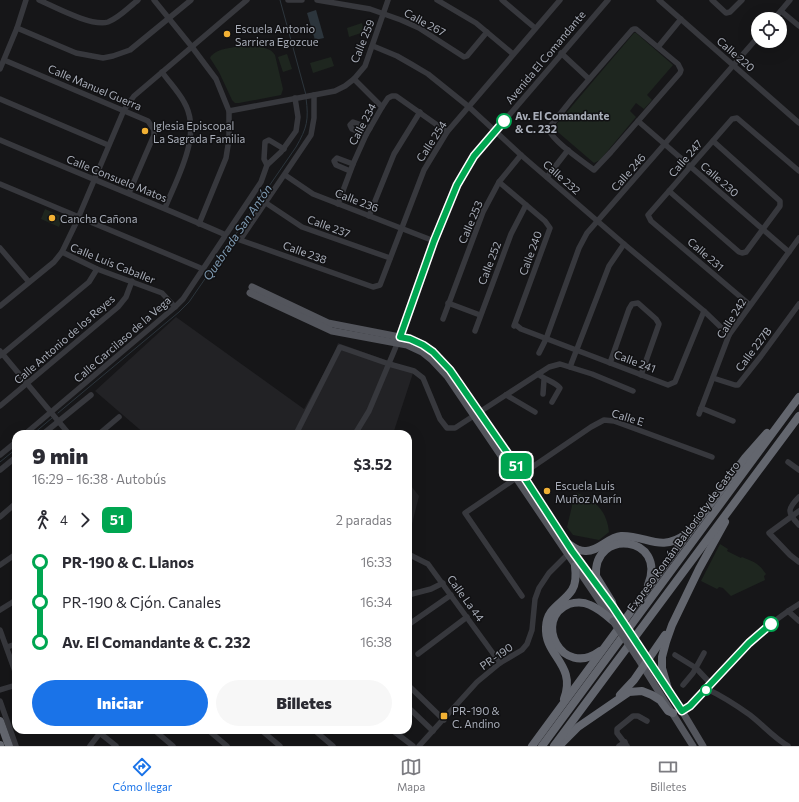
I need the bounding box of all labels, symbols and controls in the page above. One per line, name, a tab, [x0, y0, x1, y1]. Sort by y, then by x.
street label: Calle 267	[402, 6, 448, 38]
street label: Avenida El Comandante	[502, 8, 588, 106]
map controls	[751, 12, 787, 48]
button: locate	[751, 12, 787, 48]
street label: Calle 259	[347, 17, 377, 65]
place label: Escuela Antonio Sarriera Egozcue	[235, 22, 319, 48]
marker: Escuela Antonio Sarriera Egozcue	[222, 29, 232, 39]
street label: Calle 220	[714, 34, 758, 74]
street label: Calle Manuel Guerra	[46, 61, 144, 113]
street label: Calle 234	[346, 100, 379, 147]
place label: Av. El Comandante & C. 232	[515, 109, 609, 135]
marker: Av. El Comandante & C. 232	[496, 113, 512, 129]
street label: Calle 254	[413, 118, 449, 164]
place label: Iglesia Episcopal La Sagrada Familia	[153, 119, 245, 145]
marker: Iglesia Episcopal La Sagrada Familia	[140, 126, 150, 136]
street label: Calle 247	[665, 137, 705, 179]
street label: Calle 246	[608, 150, 648, 194]
street label: Calle Consuelo Matos	[65, 152, 169, 204]
street label: Calle 232	[541, 157, 583, 197]
street label: Calle 230	[698, 159, 742, 199]
water label: Quebrada San Antón	[200, 181, 274, 283]
street label: Calle 236	[333, 186, 381, 214]
street label: Calle 253	[455, 199, 485, 245]
place label: Cancha Cañona	[60, 212, 137, 225]
street label: Calle 237	[306, 212, 353, 240]
marker: Cancha Cañona	[47, 213, 57, 223]
street label: Calle 240	[516, 229, 544, 277]
street label: Calle 231	[685, 235, 727, 273]
street label: Calle 238	[281, 238, 329, 266]
street label: Calle Luis Caballer	[69, 240, 158, 286]
street label: Calle 252	[475, 240, 503, 286]
street label: Calle Antonio de los Reyes	[11, 292, 117, 386]
street label: Calle Garcilaso de la Vega	[71, 293, 173, 385]
street label: Calle 242	[713, 295, 749, 341]
street label: Calle 227B	[732, 324, 774, 374]
street label: Calle 241	[612, 347, 658, 375]
street label: Calle E	[610, 406, 646, 428]
text: 9 min	[32, 442, 88, 469]
line badge: 51	[498, 453, 534, 479]
text: $3.52	[354, 455, 392, 473]
text: 51	[509, 457, 523, 474]
street label: Expreso Román Baldorioty de Castro	[624, 458, 742, 614]
text: 16:29 – 16:38 · Autobús	[32, 471, 166, 487]
place label: Escuela Luis Muñoz Marín	[555, 479, 622, 505]
marker: Escuela Luis Muñoz Marín	[542, 486, 552, 496]
icon: walk	[32, 509, 54, 531]
icon: forward	[74, 509, 96, 531]
text: 51	[110, 511, 124, 528]
text: 4	[60, 512, 68, 528]
text: 2 paradas	[336, 512, 392, 528]
text: PR-190 & C. Llanos	[62, 553, 194, 571]
text: 16:33	[361, 554, 392, 570]
street label: Calle La 44	[445, 572, 487, 624]
text: PR-190 & Cjón. Canales	[62, 593, 221, 611]
text: 16:34	[360, 594, 392, 610]
unlabelled marker	[763, 616, 779, 632]
text: Av. El Comandante & C. 232	[62, 633, 250, 651]
text: 16:38	[360, 634, 392, 650]
street label: PR-190	[477, 640, 515, 672]
button: Iniciar	[32, 680, 208, 726]
button: Billetes	[216, 680, 392, 726]
unlabelled marker	[700, 684, 712, 696]
place label: PR-190 & C. Andino	[452, 704, 501, 730]
marker: PR-190 & C. Andino	[439, 711, 449, 721]
tab: Cómo llegar	[112, 756, 172, 793]
tab: Mapa	[397, 756, 425, 793]
tab: Billetes	[650, 756, 687, 793]

